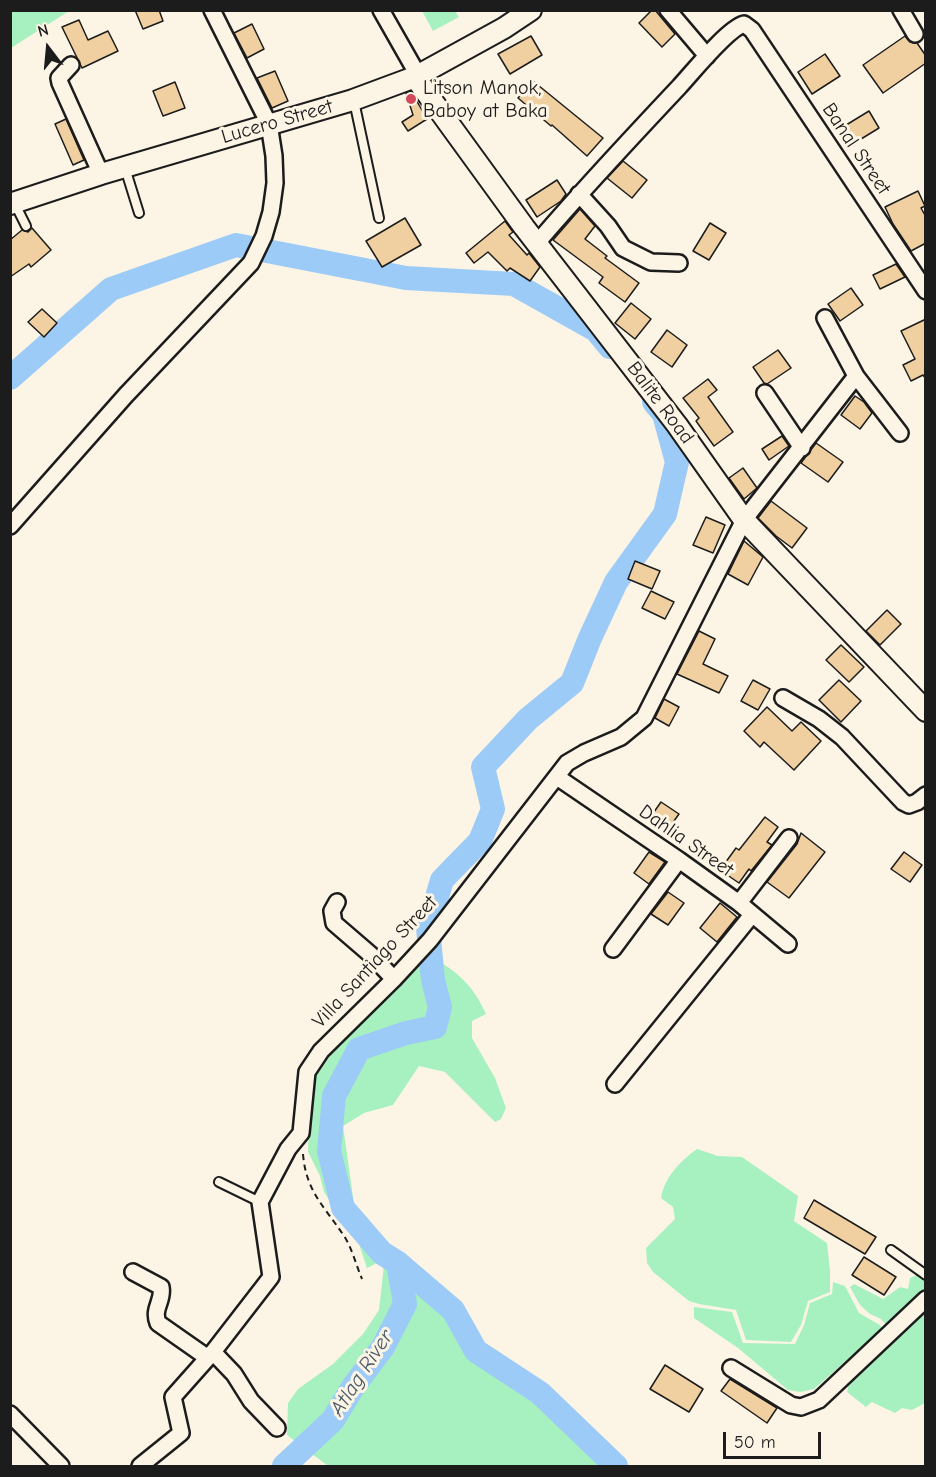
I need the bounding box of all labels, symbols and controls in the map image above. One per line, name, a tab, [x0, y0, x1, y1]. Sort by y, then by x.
north arrow	[18, 18, 78, 78]
text: N	[36, 21, 51, 41]
place label: Litson Manok, Baboy at Baka	[423, 76, 548, 123]
marker: Litson Manok, Baboy at Baka	[404, 92, 418, 106]
street label: Lucero Street	[219, 95, 335, 149]
street label: Banal Street	[817, 99, 895, 199]
street label: Balite Road	[621, 357, 699, 449]
street label: Dahlia Street	[634, 800, 738, 882]
street label: Villa Santiago Street	[308, 891, 442, 1033]
water label: Atlag River	[325, 1325, 399, 1421]
scale bar	[726, 1420, 824, 1458]
text: 50 m	[734, 1432, 776, 1453]

